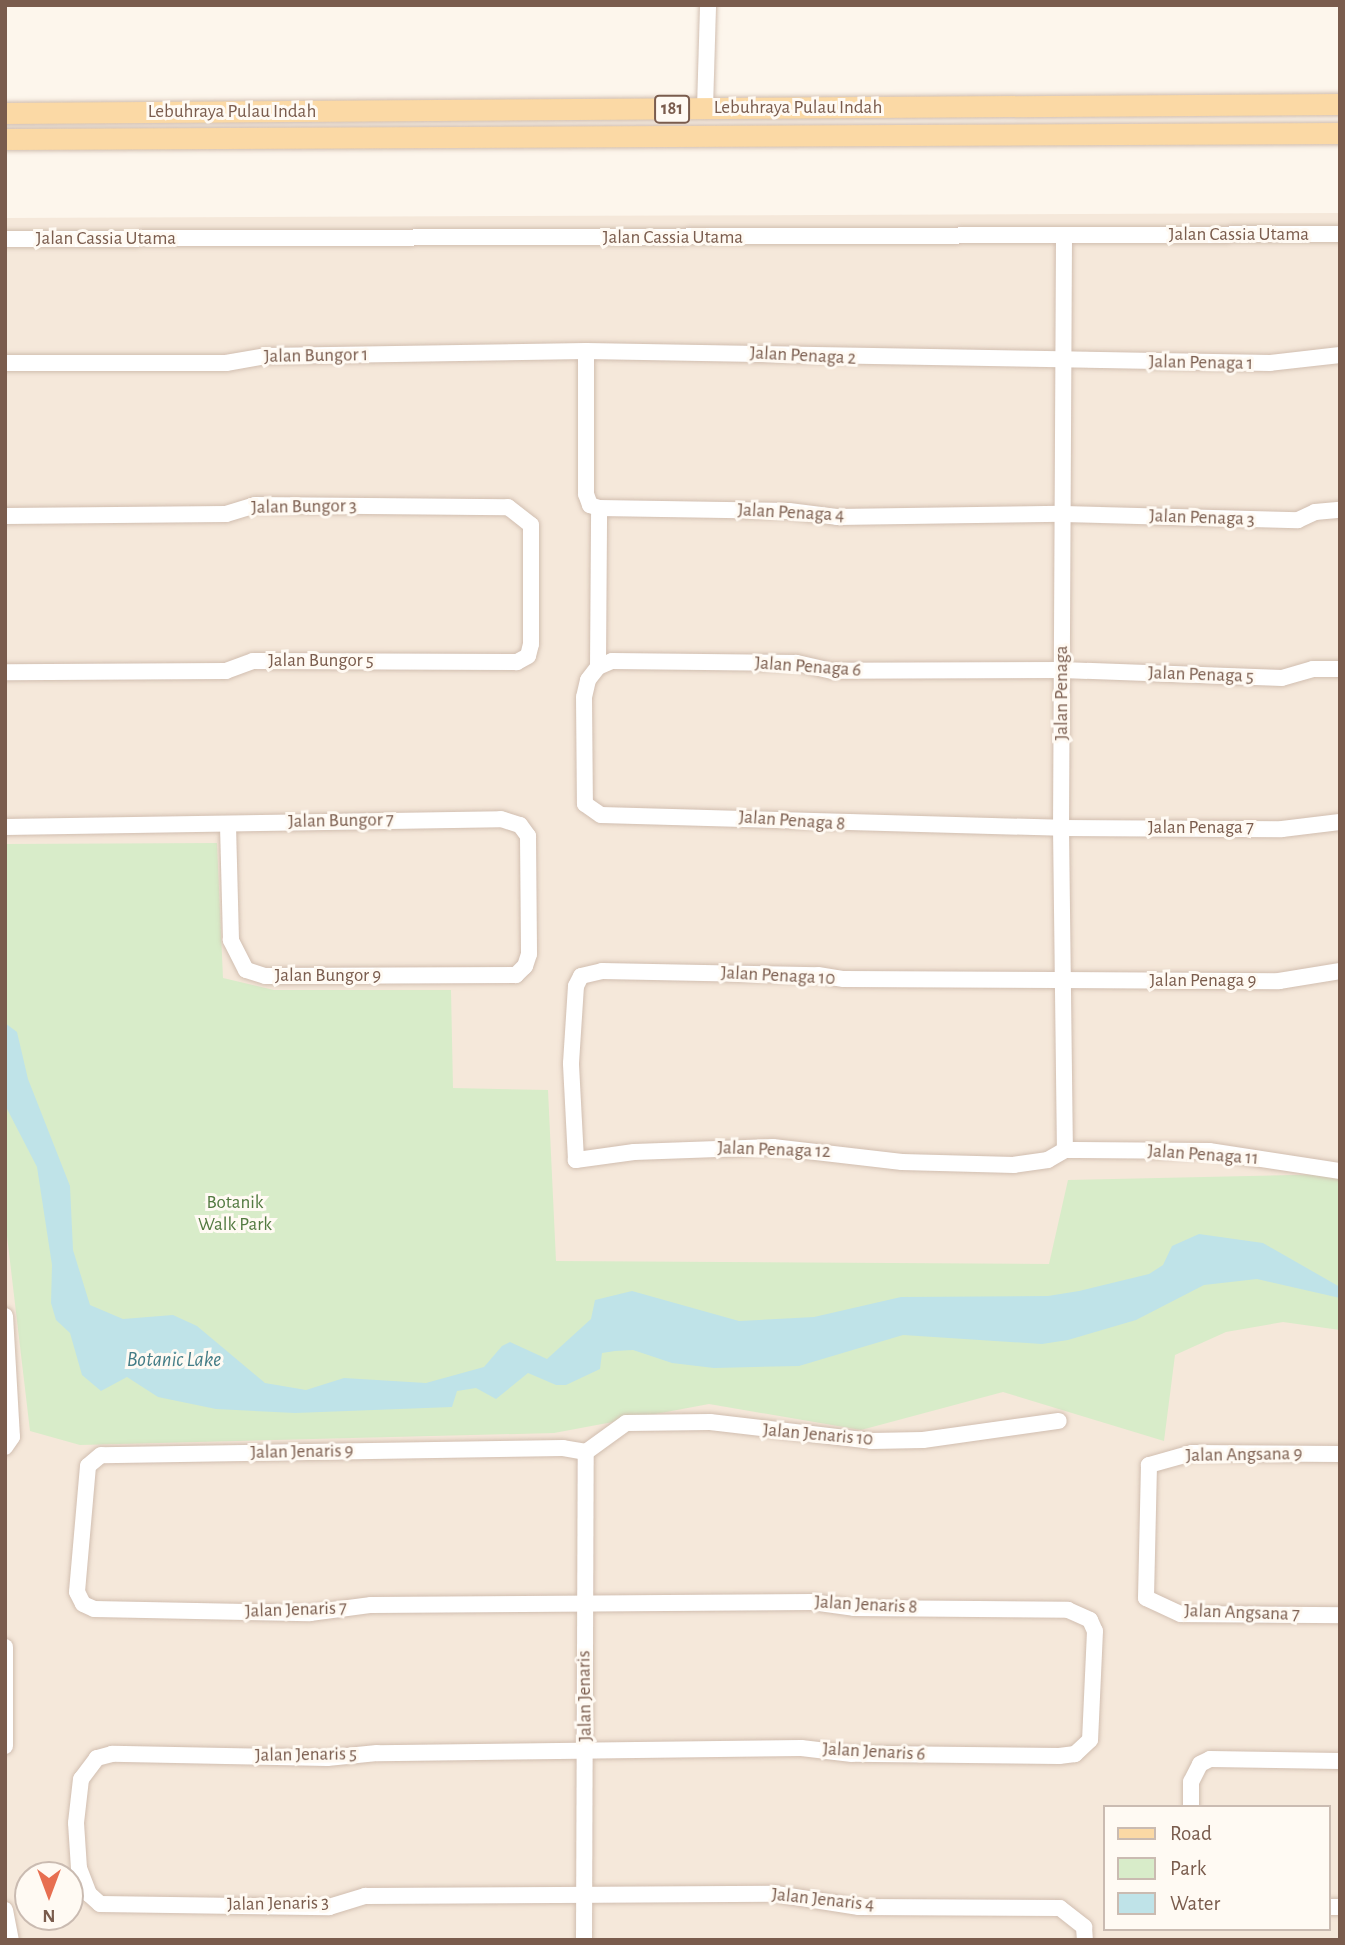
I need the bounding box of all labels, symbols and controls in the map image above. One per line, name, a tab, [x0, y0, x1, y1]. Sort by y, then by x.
road number: 181	[653, 94, 691, 124]
street label: Lebuhraya Pulau Indah	[714, 97, 882, 119]
street label: Lebuhraya Pulau Indah	[148, 101, 316, 123]
street label: Jalan Cassia Utama	[1169, 224, 1309, 246]
street label: Jalan Cassia Utama	[603, 227, 743, 249]
street label: Jalan Cassia Utama	[36, 228, 176, 250]
street label: Jalan Penaga 2	[749, 342, 857, 370]
street label: Jalan Bungor 1	[264, 344, 368, 368]
street label: Jalan Penaga 1	[1149, 351, 1253, 375]
street label: Jalan Bungor 3	[251, 495, 357, 519]
street label: Jalan Penaga 4	[737, 499, 845, 527]
street label: Jalan Penaga 3	[1149, 505, 1255, 531]
street label: Jalan Penaga	[1051, 646, 1073, 740]
street label: Jalan Bungor 5	[268, 650, 374, 672]
street label: Jalan Penaga 6	[754, 652, 862, 682]
street label: Jalan Penaga 5	[1148, 662, 1254, 688]
street label: Jalan Penaga 8	[738, 806, 846, 836]
street label: Jalan Bungor 7	[288, 809, 394, 833]
street label: Jalan Penaga 7	[1148, 817, 1254, 839]
street label: Jalan Penaga 10	[720, 962, 836, 990]
street label: Jalan Bungor 9	[275, 965, 381, 987]
street label: Jalan Penaga 9	[1150, 970, 1256, 992]
street label: Jalan Penaga 12	[717, 1137, 831, 1163]
street label: Jalan Penaga 11	[1147, 1140, 1259, 1170]
park label: Botanik Walk Park	[198, 1192, 272, 1236]
water label: Botanic Lake	[127, 1347, 221, 1373]
street label: Jalan Jenaris 10	[762, 1419, 874, 1451]
street label: Jalan Jenaris 9	[250, 1440, 354, 1464]
street label: Jalan Angsana 9	[1185, 1443, 1303, 1467]
street label: Jalan Jenaris 8	[814, 1591, 918, 1619]
street label: Jalan Jenaris 7	[245, 1597, 347, 1623]
street label: Jalan Angsana 7	[1184, 1600, 1300, 1626]
street label: Jalan Jenaris	[573, 1650, 597, 1742]
street label: Jalan Jenaris 6	[822, 1738, 926, 1766]
street label: Jalan Jenaris 5	[255, 1743, 357, 1767]
legend	[1104, 1805, 1331, 1931]
text: Road	[1170, 1823, 1212, 1844]
text: Park	[1170, 1858, 1206, 1879]
north arrow	[14, 1861, 84, 1931]
street label: Jalan Jenaris 4	[770, 1883, 876, 1917]
street label: Jalan Jenaris 3	[227, 1892, 329, 1916]
text: Water	[1170, 1893, 1220, 1914]
text: N	[42, 1906, 56, 1925]

